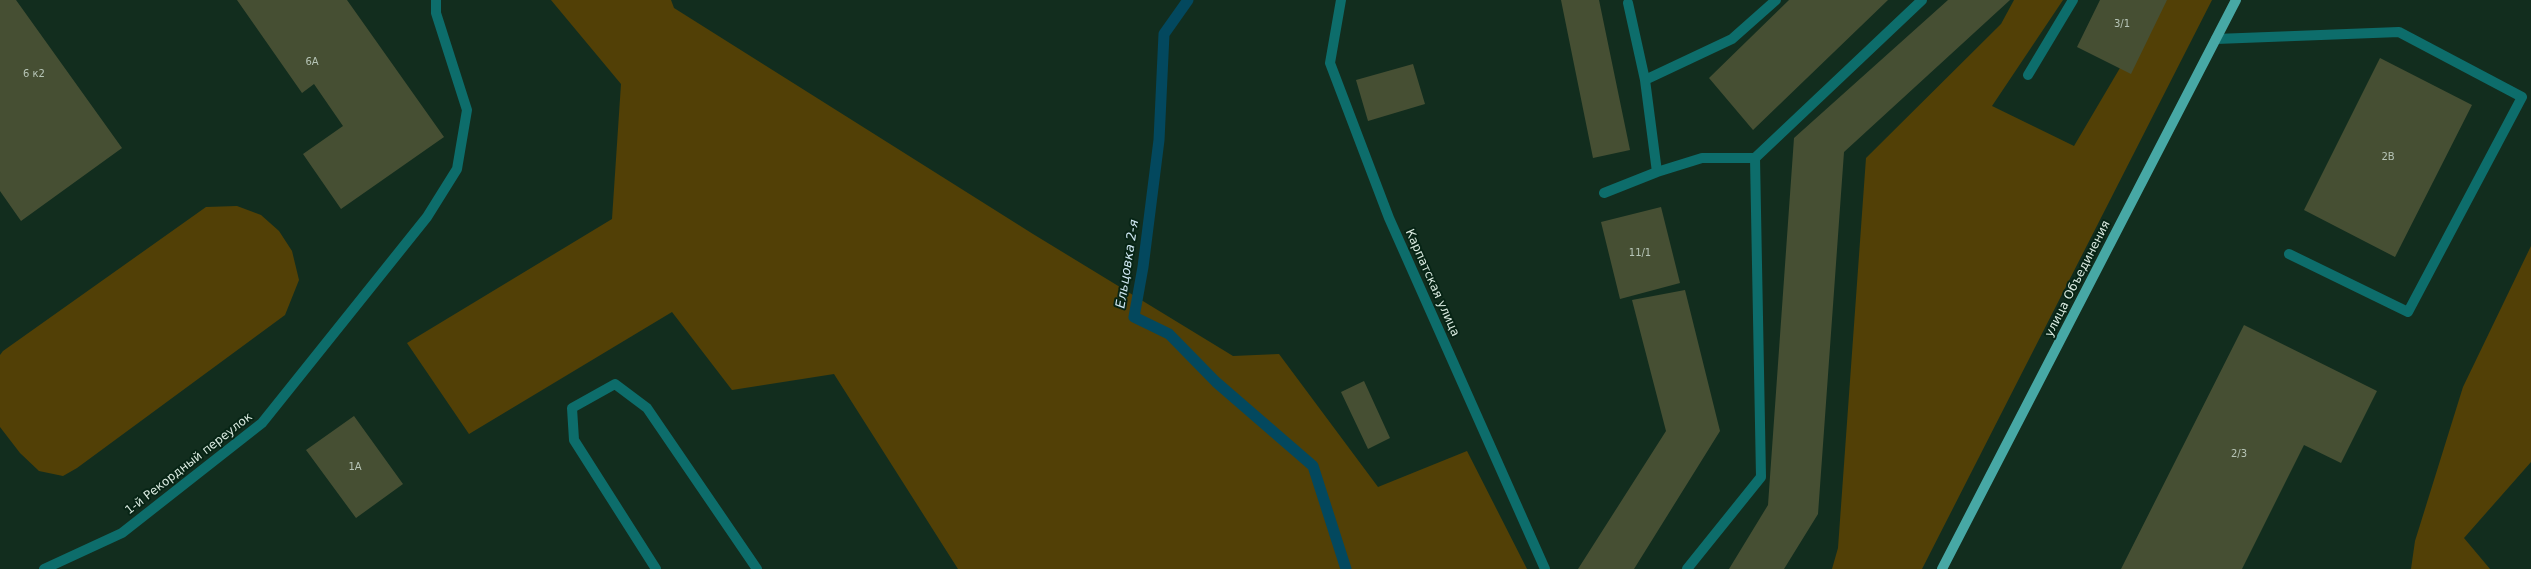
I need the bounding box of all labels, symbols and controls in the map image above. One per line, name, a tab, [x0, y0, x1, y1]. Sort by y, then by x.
house number: 3/1	[2114, 18, 2130, 30]
house number: 6А	[305, 56, 319, 68]
house number: 6 к2	[23, 68, 45, 80]
house number: 2В	[2381, 151, 2395, 163]
street label: улица Объединения	[2042, 218, 2114, 340]
water label: Ельцовка 2-я	[1113, 219, 1143, 309]
street label: Карпатская улица	[1402, 227, 1462, 339]
house number: 11/1	[1629, 247, 1651, 259]
street label: 1-й Рекордный переулок	[123, 410, 255, 518]
house number: 2/3	[2231, 448, 2247, 460]
house number: 1А	[348, 461, 362, 473]

